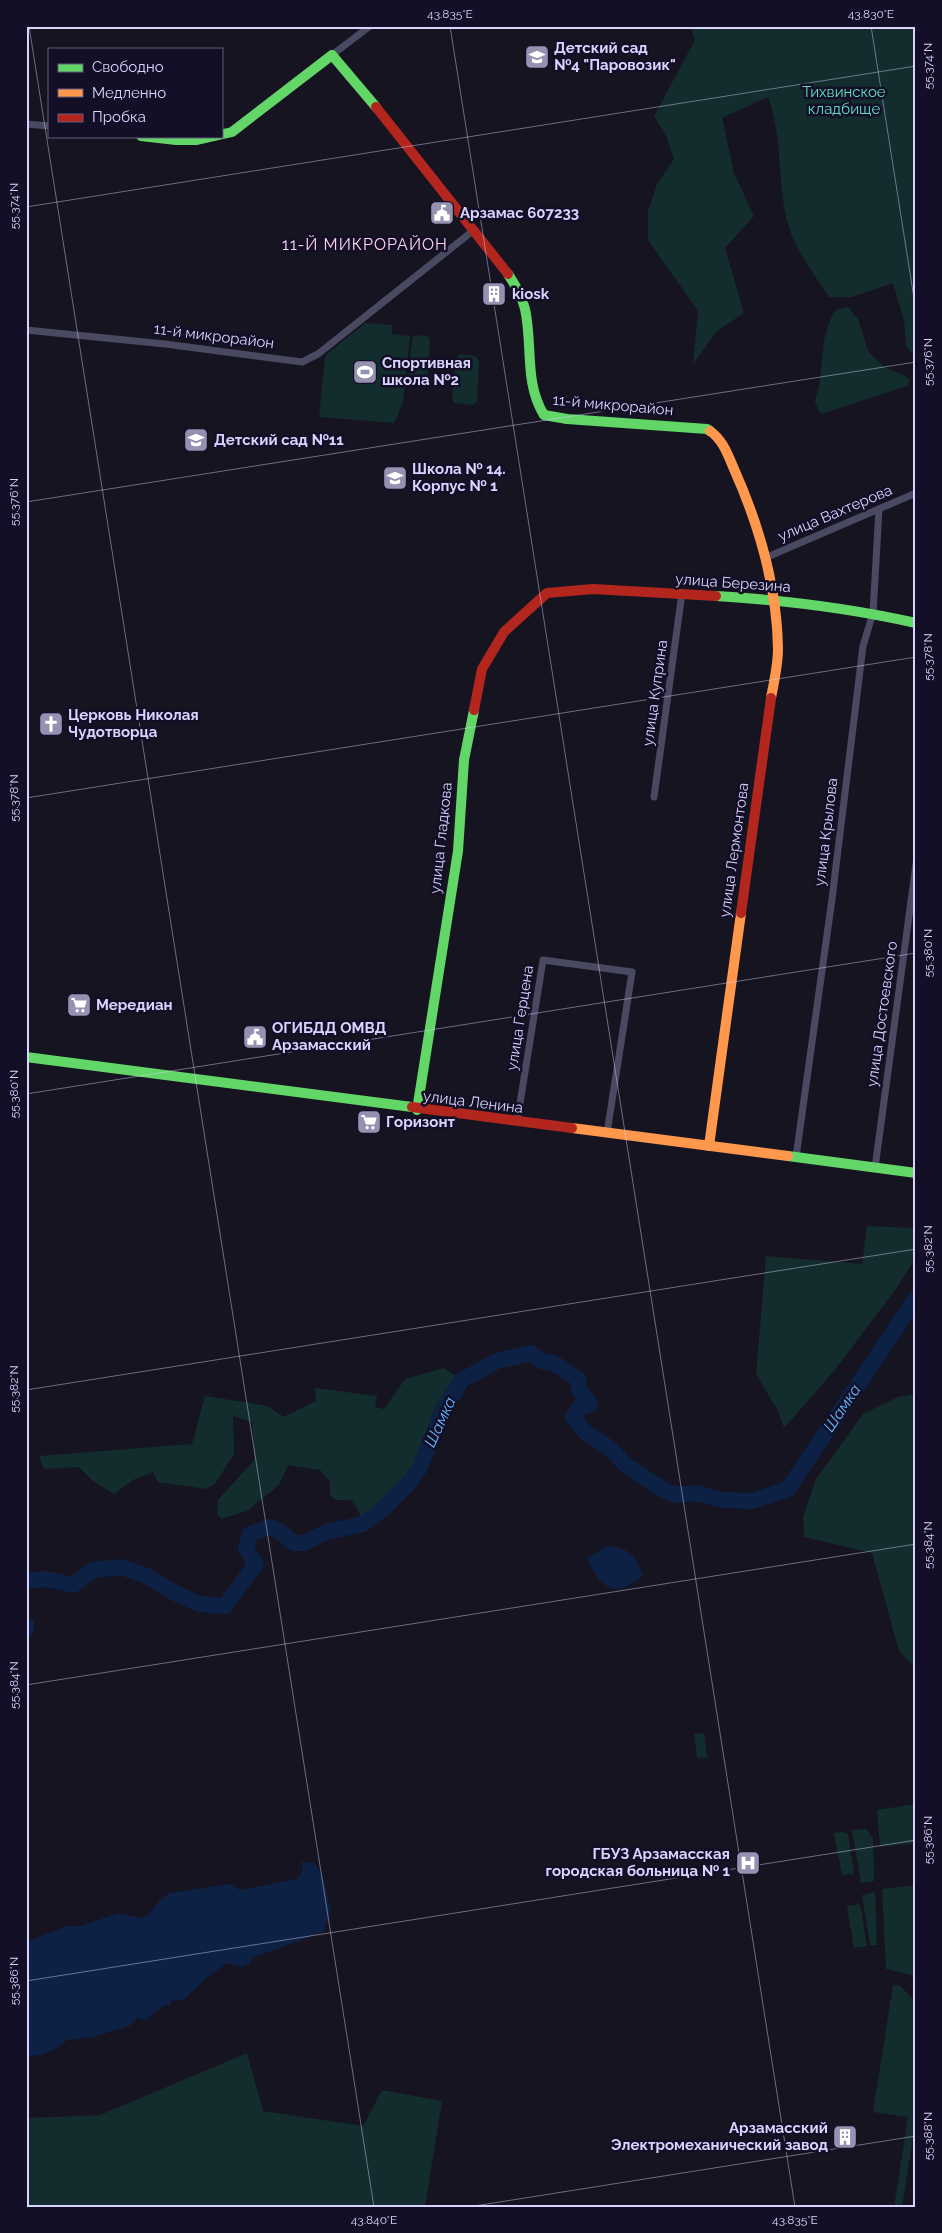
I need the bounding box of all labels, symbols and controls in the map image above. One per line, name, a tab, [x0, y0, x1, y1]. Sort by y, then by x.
text: 43.835°E	[427, 7, 473, 21]
text: 43.830°E	[848, 7, 894, 21]
place label: Детский сад №4 "Паровозик"	[554, 39, 676, 74]
text: 55.374°N	[921, 43, 935, 89]
school or university icon: Детский сад №4 "Паровозик"	[524, 44, 550, 70]
legend	[48, 48, 222, 138]
text: Свободно	[92, 58, 164, 76]
park label: Тихвинское кладбище	[802, 83, 886, 118]
text: Медленно	[92, 84, 166, 102]
text: Пробка	[92, 108, 146, 126]
text: 55.374°N	[7, 183, 21, 229]
public building icon: Арзамас 607233	[429, 200, 455, 226]
place label: Арзамас 607233	[460, 204, 579, 222]
district label: 11-Й МИКРОРАЙОН	[282, 235, 448, 254]
building icon: kiosk	[481, 281, 507, 307]
place label: kiosk	[512, 285, 550, 303]
street label: 11-й микрорайон	[153, 320, 275, 352]
text: 55.376°N	[921, 338, 935, 386]
place label: Спортивная школа №2	[382, 354, 471, 389]
sports icon: Спортивная школа №2	[352, 359, 378, 385]
street label: 11-й микрорайон	[552, 391, 674, 419]
school or university icon: Детский сад №11	[183, 427, 209, 453]
place label: Детский сад №11	[214, 431, 344, 449]
place label: Школа № 14. Корпус № 1	[412, 460, 506, 495]
school or university icon: Школа № 14. Корпус № 1	[382, 465, 408, 491]
text: 55.376°N	[7, 478, 21, 526]
street label: улица Вахтерова	[775, 481, 895, 545]
street label: улица Березина	[675, 570, 791, 596]
text: 55.378°N	[921, 633, 935, 681]
street label: улица Куприна	[639, 639, 671, 747]
place label: Церковь Николая Чудотворца	[68, 706, 199, 741]
church icon: Церковь Николая Чудотворца	[38, 711, 64, 737]
text: 55.378°N	[7, 774, 21, 822]
street label: улица Крылова	[810, 777, 842, 887]
street label: улица Гладкова	[426, 781, 456, 895]
street label: улица Лермонтова	[716, 782, 752, 918]
text: 55.380°N	[921, 929, 935, 977]
street label: улица Достоевского	[863, 940, 901, 1088]
street label: улица Герцена	[503, 964, 537, 1072]
supermarket icon: Мередиан	[66, 992, 92, 1018]
place label: Мередиан	[96, 996, 173, 1014]
place label: ОГИБДД ОМВД Арзамасский	[272, 1019, 387, 1054]
public building icon: ОГИБДД ОМВД Арзамасский	[242, 1024, 268, 1050]
text: 55.380°N	[7, 1070, 21, 1118]
street label: улица Ленина	[422, 1087, 524, 1117]
supermarket icon: Горизонт	[356, 1109, 382, 1135]
place label: Горизонт	[386, 1113, 455, 1131]
text: 55.382°N	[921, 1225, 935, 1273]
text: 55.382°N	[7, 1365, 21, 1413]
water label: Шамка	[819, 1380, 865, 1435]
water label: Шамка	[420, 1394, 460, 1450]
text: 55.384°N	[921, 1521, 935, 1569]
text: 55.384°N	[7, 1661, 21, 1709]
text: 55.386°N	[921, 1816, 935, 1864]
place label: ГБУЗ Арзамасская городская больница № 1	[546, 1845, 731, 1880]
hospital icon: ГБУЗ Арзамасская городская больница № 1	[735, 1850, 761, 1876]
text: 55.386°N	[7, 1957, 21, 2005]
text: 55.388°N	[921, 2112, 935, 2160]
place label: Арзамасский Электромеханический завод	[611, 2119, 829, 2154]
building icon: Арзамасский Электромеханический завод	[832, 2124, 858, 2150]
text: 43.840°E	[351, 2213, 397, 2227]
text: 43.835°E	[772, 2213, 818, 2227]

